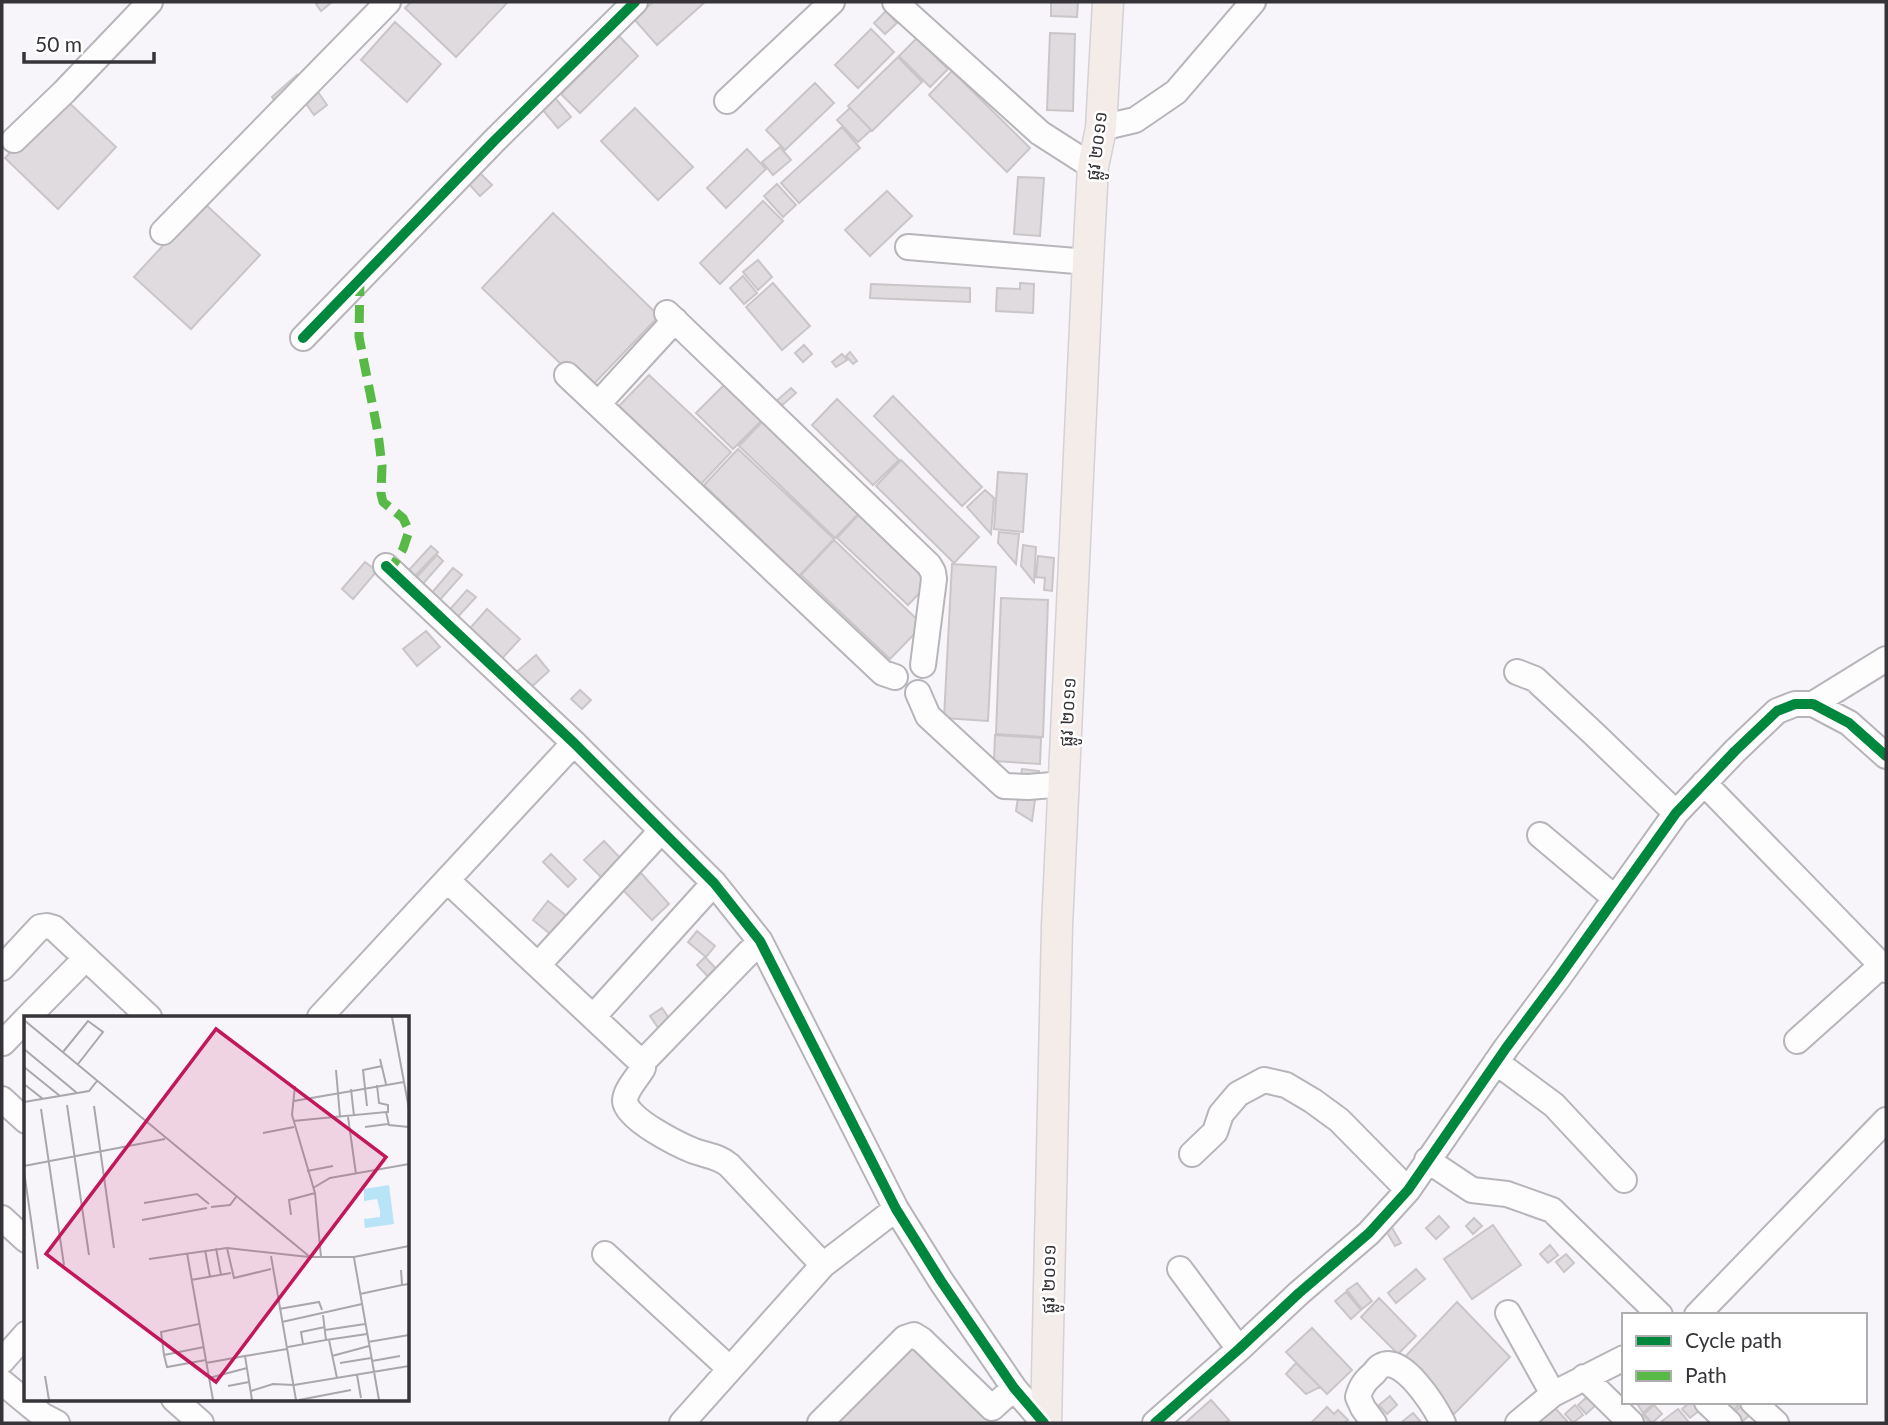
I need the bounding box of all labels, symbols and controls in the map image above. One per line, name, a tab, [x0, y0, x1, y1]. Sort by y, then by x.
scale bar	[24, 21, 154, 65]
text: 50 m	[35, 31, 82, 56]
street label: ផ្លូវ ២០១១	[1081, 110, 1117, 183]
street label: ផ្លូវ ២០១១	[1054, 677, 1086, 748]
inset map	[24, 1016, 410, 1400]
street label: ផ្លូវ ២០១១	[1036, 1244, 1066, 1314]
legend	[1622, 1313, 1867, 1404]
text: Cycle path	[1685, 1327, 1782, 1352]
text: Path	[1685, 1362, 1727, 1387]

